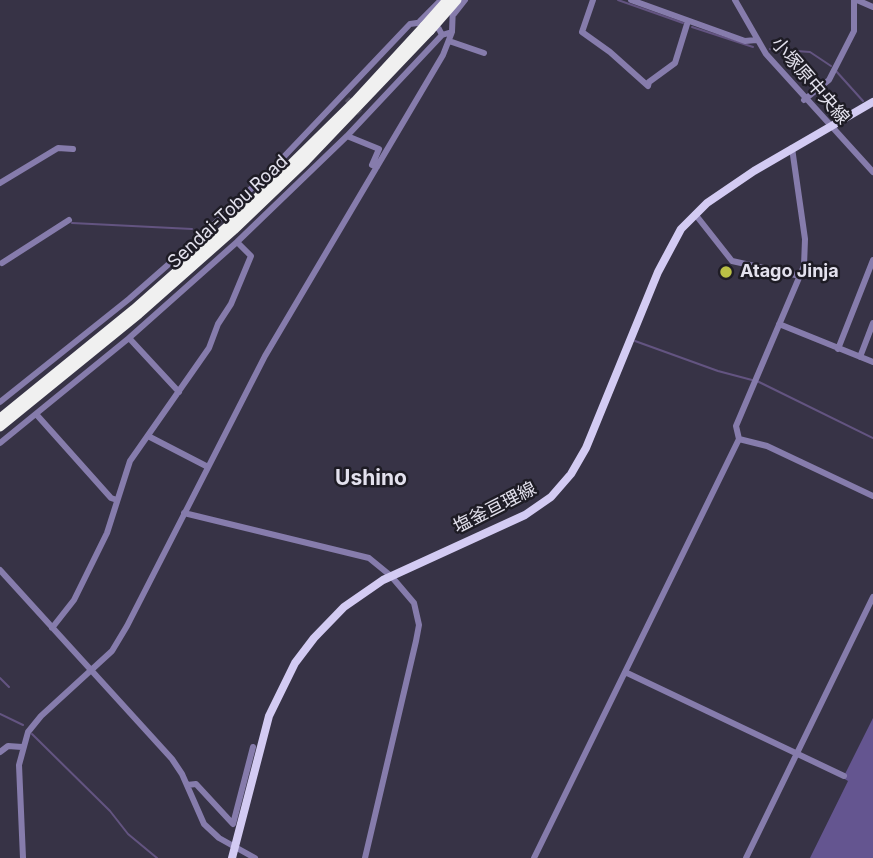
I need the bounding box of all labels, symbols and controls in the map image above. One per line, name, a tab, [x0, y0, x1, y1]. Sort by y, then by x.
street label: 小塚原中央線	[766, 33, 854, 129]
street label: Sendai-Tobu Road	[163, 151, 293, 273]
place label: Atago Jinja	[740, 261, 839, 283]
marker: Atago Jinja	[718, 264, 734, 280]
district label: Ushino	[335, 466, 407, 492]
street label: 塩釜亘理線	[450, 478, 540, 538]

